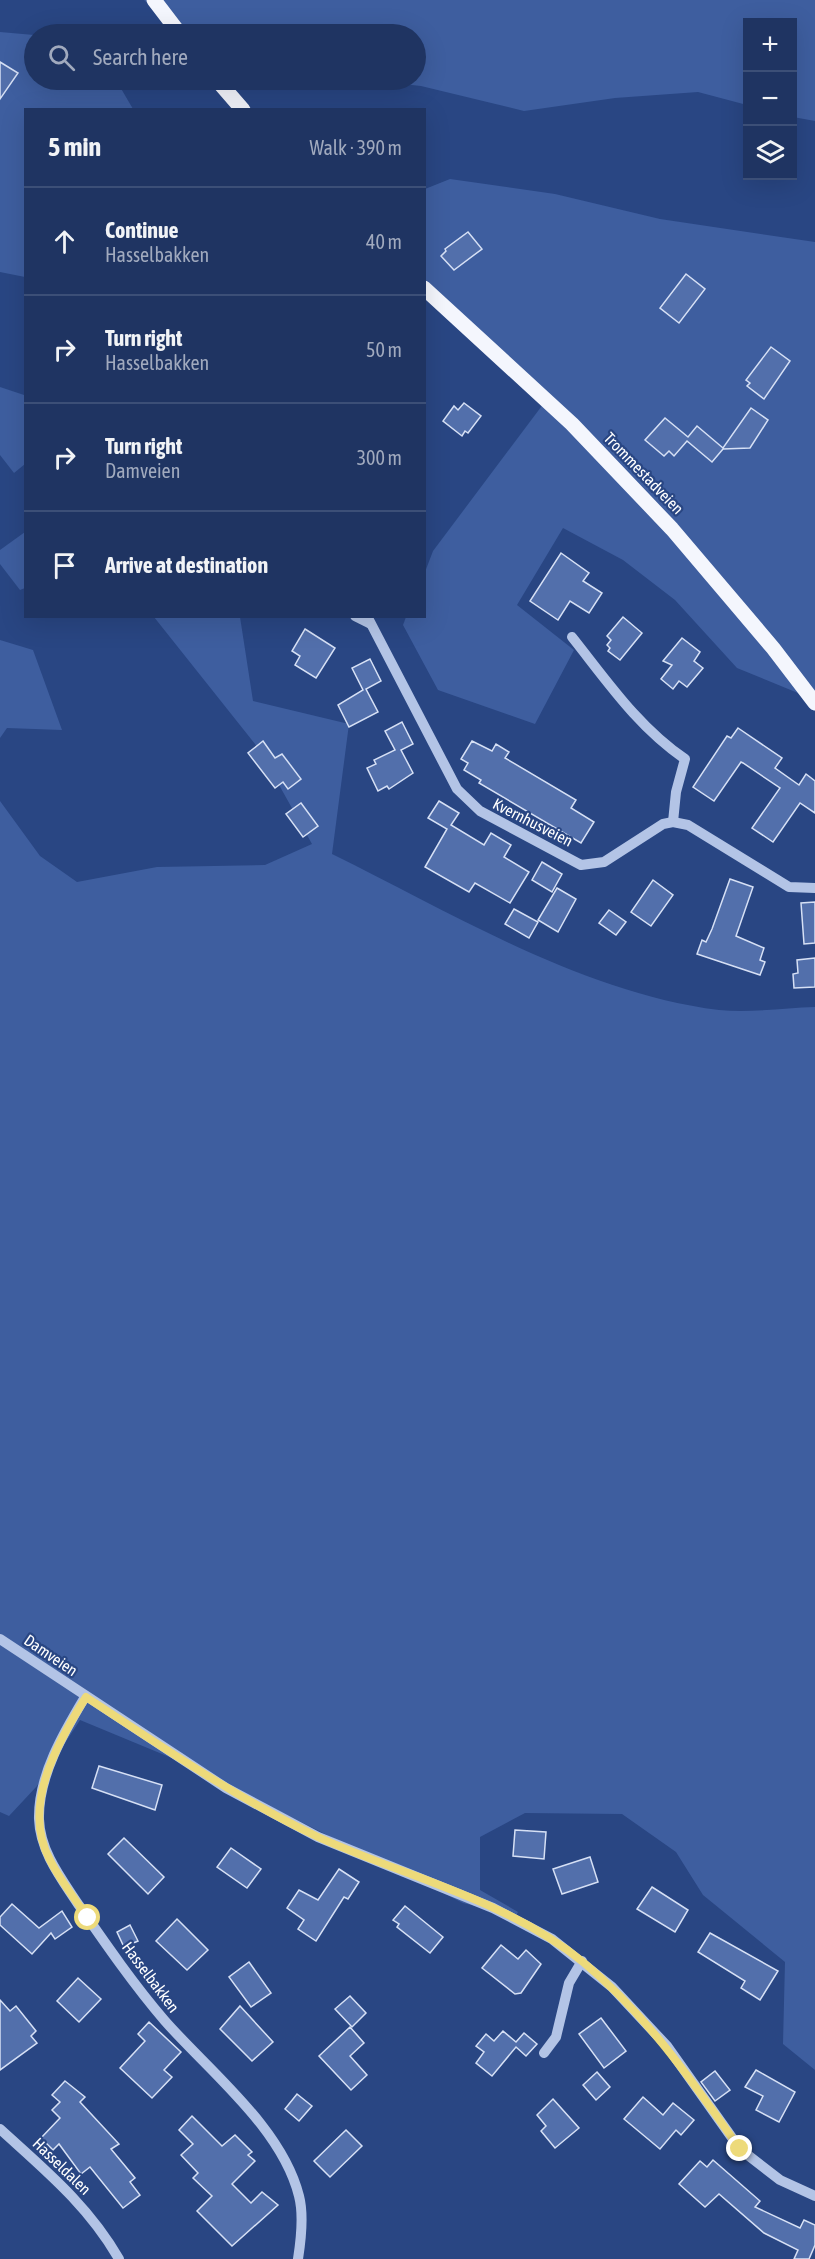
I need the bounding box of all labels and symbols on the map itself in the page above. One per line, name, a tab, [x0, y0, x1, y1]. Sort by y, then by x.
street label: Trommestadveien	[601, 429, 687, 517]
street label: Kvernhusveien	[490, 794, 576, 850]
street label: Damveien	[21, 1631, 81, 1679]
route start	[74, 1904, 100, 1930]
street label: Hasselbakken	[119, 1938, 183, 2016]
street label: Hasseldalen	[29, 2134, 95, 2198]
route end	[726, 2135, 752, 2161]

